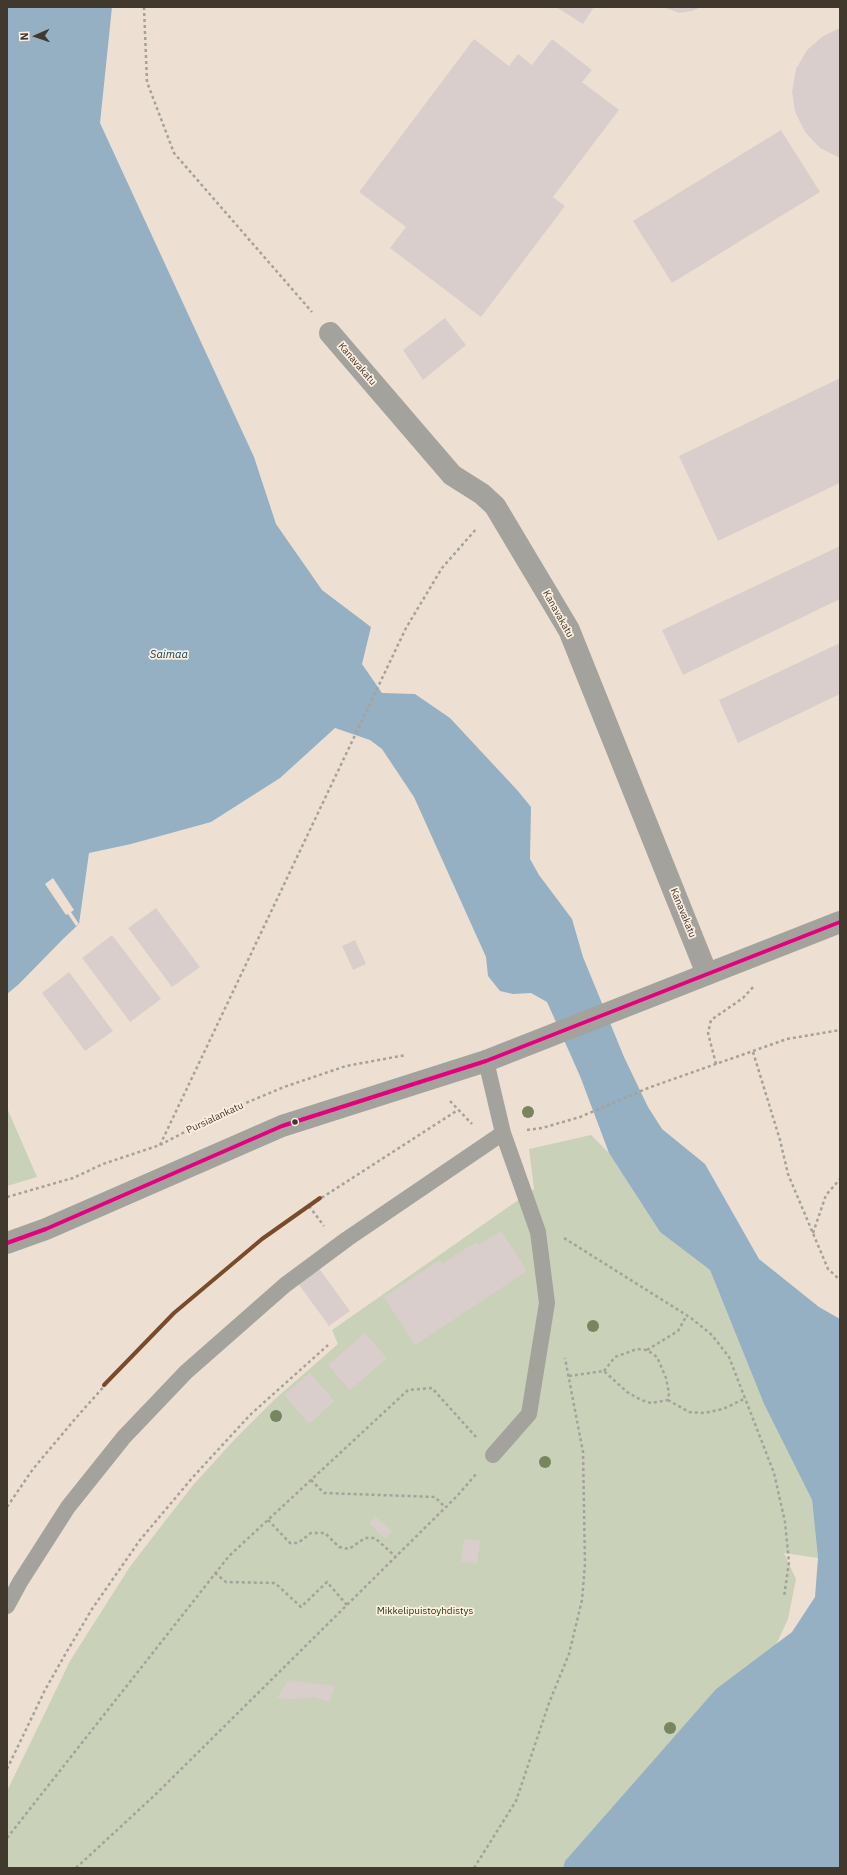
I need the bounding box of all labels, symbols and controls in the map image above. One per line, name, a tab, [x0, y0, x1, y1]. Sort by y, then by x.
north arrow	[16, 16, 56, 56]
text: N	[17, 32, 31, 41]
street label: Kanavakatu	[335, 340, 379, 388]
street label: Kanavakatu	[540, 588, 576, 640]
water label: Saimaa	[150, 648, 188, 662]
street label: Kanavakatu	[668, 886, 698, 940]
street label: Pursialankatu	[185, 1100, 245, 1136]
unlabelled marker	[290, 1117, 300, 1127]
park label: Mikkelipuistoyhdistys	[377, 1605, 473, 1617]

